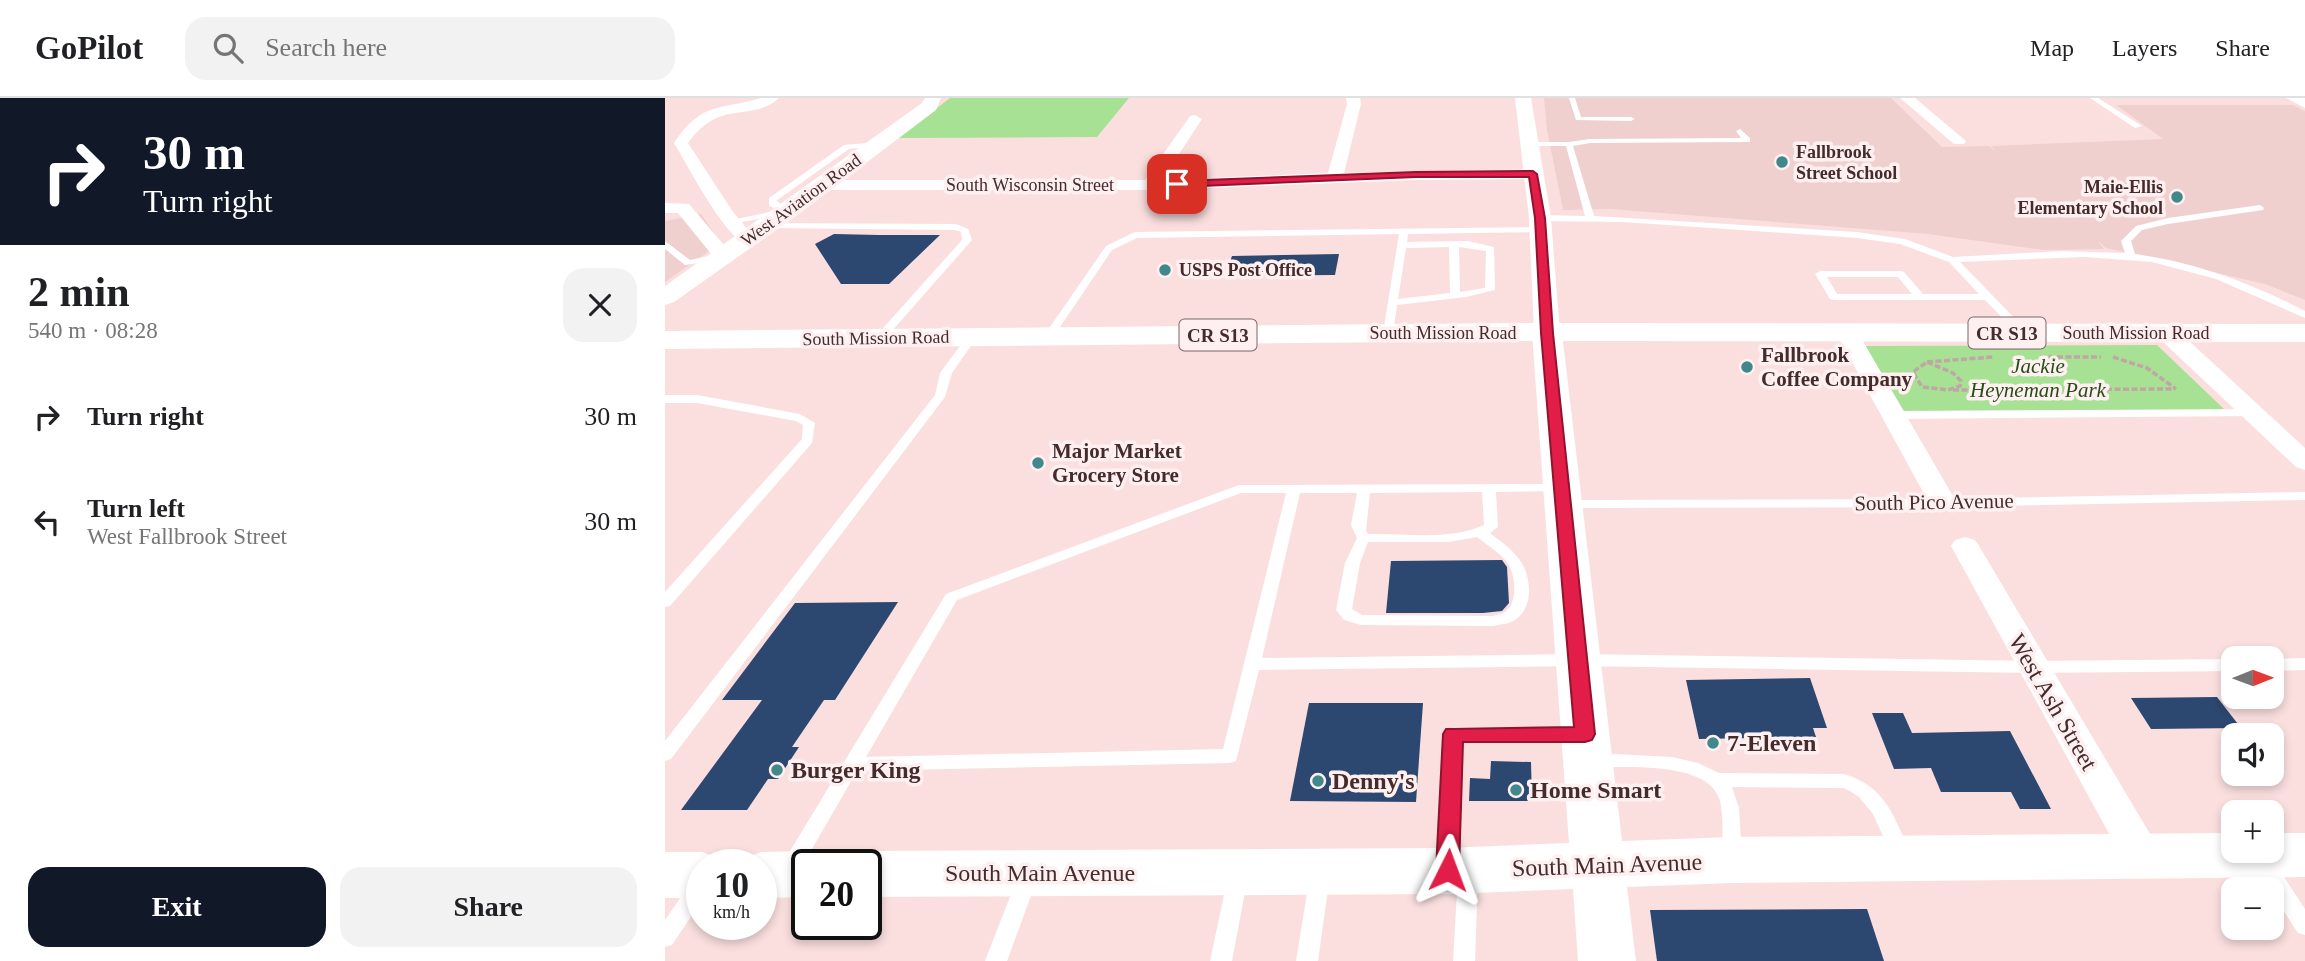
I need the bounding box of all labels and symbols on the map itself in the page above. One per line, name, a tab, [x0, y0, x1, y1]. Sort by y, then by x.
place label: Fallbrook Street School	[1796, 142, 1897, 183]
street label: West Aviation Road	[737, 150, 865, 250]
pin	[1147, 154, 1207, 214]
marker: Fallbrook Street School	[1774, 154, 1790, 170]
street label: South Wisconsin Street	[946, 175, 1114, 195]
place label: Maie-Ellis Elementary School	[2018, 177, 2163, 218]
marker: Maie-Ellis Elementary School	[2169, 189, 2185, 205]
place label: USPS Post Office	[1179, 260, 1312, 280]
marker: USPS Post Office	[1157, 262, 1173, 278]
road number: CR S13	[1969, 317, 2045, 348]
road number: CR S13	[1179, 319, 1257, 350]
street label: South Mission Road	[1369, 323, 1517, 343]
street label: South Mission Road	[2062, 323, 2210, 343]
street label: South Mission Road	[802, 327, 950, 349]
place label: Fallbrook Coffee Company	[1761, 343, 1913, 391]
park label: Jackie Heyneman Park	[1969, 354, 2107, 402]
marker: Fallbrook Coffee Company	[1739, 359, 1755, 375]
place label: Major Market Grocery Store	[1052, 439, 1182, 487]
marker: Major Market Grocery Store	[1030, 455, 1046, 471]
street label: South Pico Avenue	[1854, 489, 2014, 515]
street label: West Ash Street	[2004, 629, 2103, 775]
north arrow	[2221, 646, 2284, 709]
place label: 7-Eleven	[1727, 730, 1816, 756]
marker: 7-Eleven	[1705, 735, 1721, 751]
place label: Burger King	[791, 757, 921, 783]
marker: Burger King	[769, 762, 785, 778]
place label: Denny's	[1332, 768, 1415, 794]
marker: Denny's	[1310, 773, 1326, 789]
place label: Home Smart	[1530, 777, 1661, 803]
marker: Home Smart	[1508, 782, 1524, 798]
position arrow	[1411, 833, 1485, 907]
speed limit sign: 20	[791, 849, 882, 940]
street label: South Main Avenue	[1511, 849, 1703, 881]
street label: South Main Avenue	[945, 860, 1135, 886]

